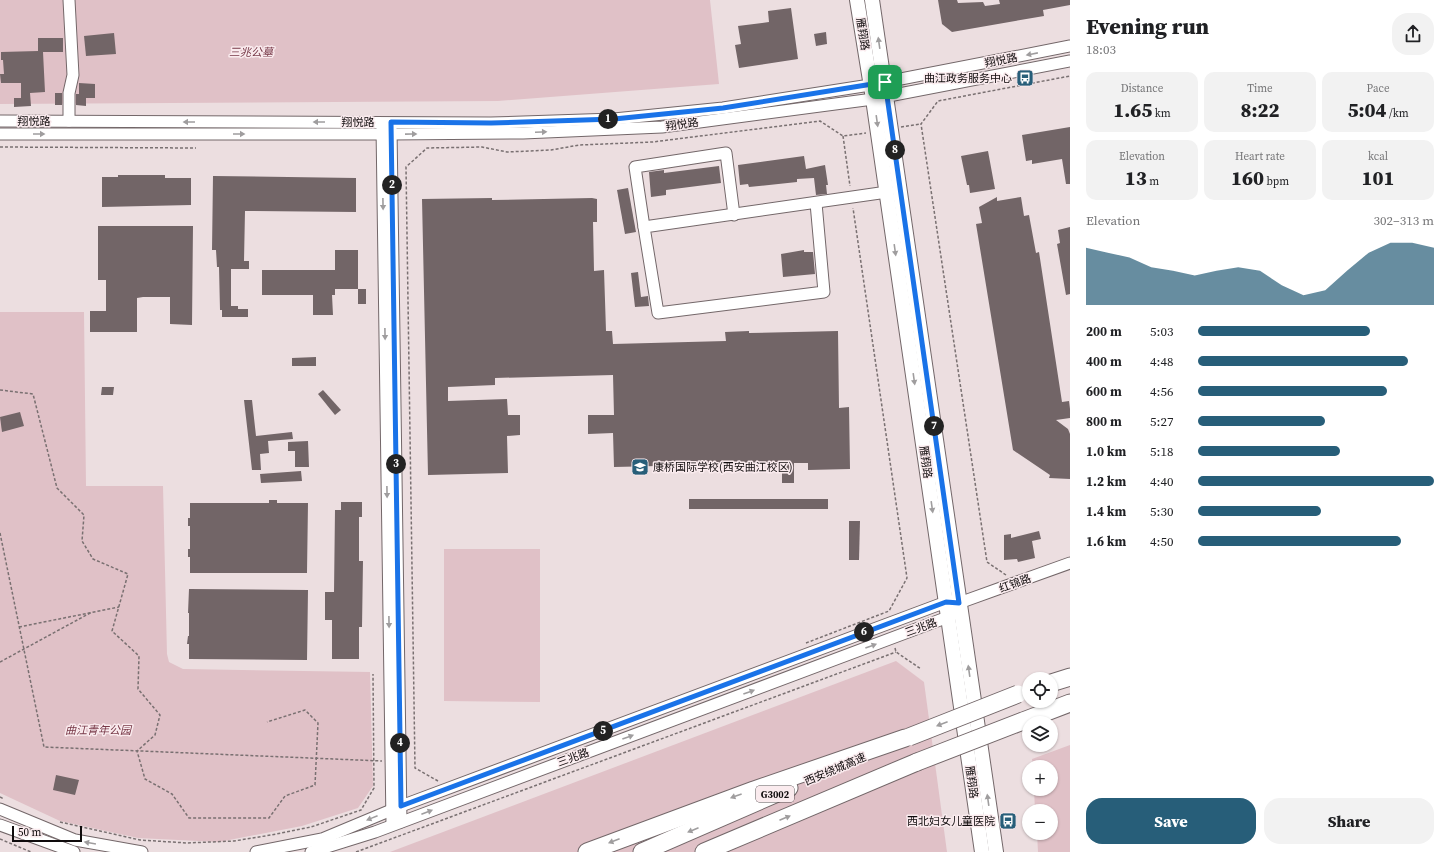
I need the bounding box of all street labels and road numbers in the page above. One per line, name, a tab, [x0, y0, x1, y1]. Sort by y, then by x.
street label: 雁翔路	[853, 17, 872, 52]
street label: 翔悦路	[983, 50, 1019, 71]
street label: 翔悦路	[18, 114, 51, 129]
street label: 翔悦路	[342, 115, 375, 130]
street label: 翔悦路	[665, 115, 699, 134]
street label: 雁翔路	[916, 445, 935, 479]
street label: 红锦路	[997, 571, 1033, 596]
street label: 三兆路	[903, 615, 939, 640]
street label: 三兆路	[555, 745, 591, 770]
street label: 西安绕城高速	[802, 750, 869, 789]
street label: 雁翔路	[962, 765, 981, 799]
road number: G3002	[756, 786, 794, 802]

